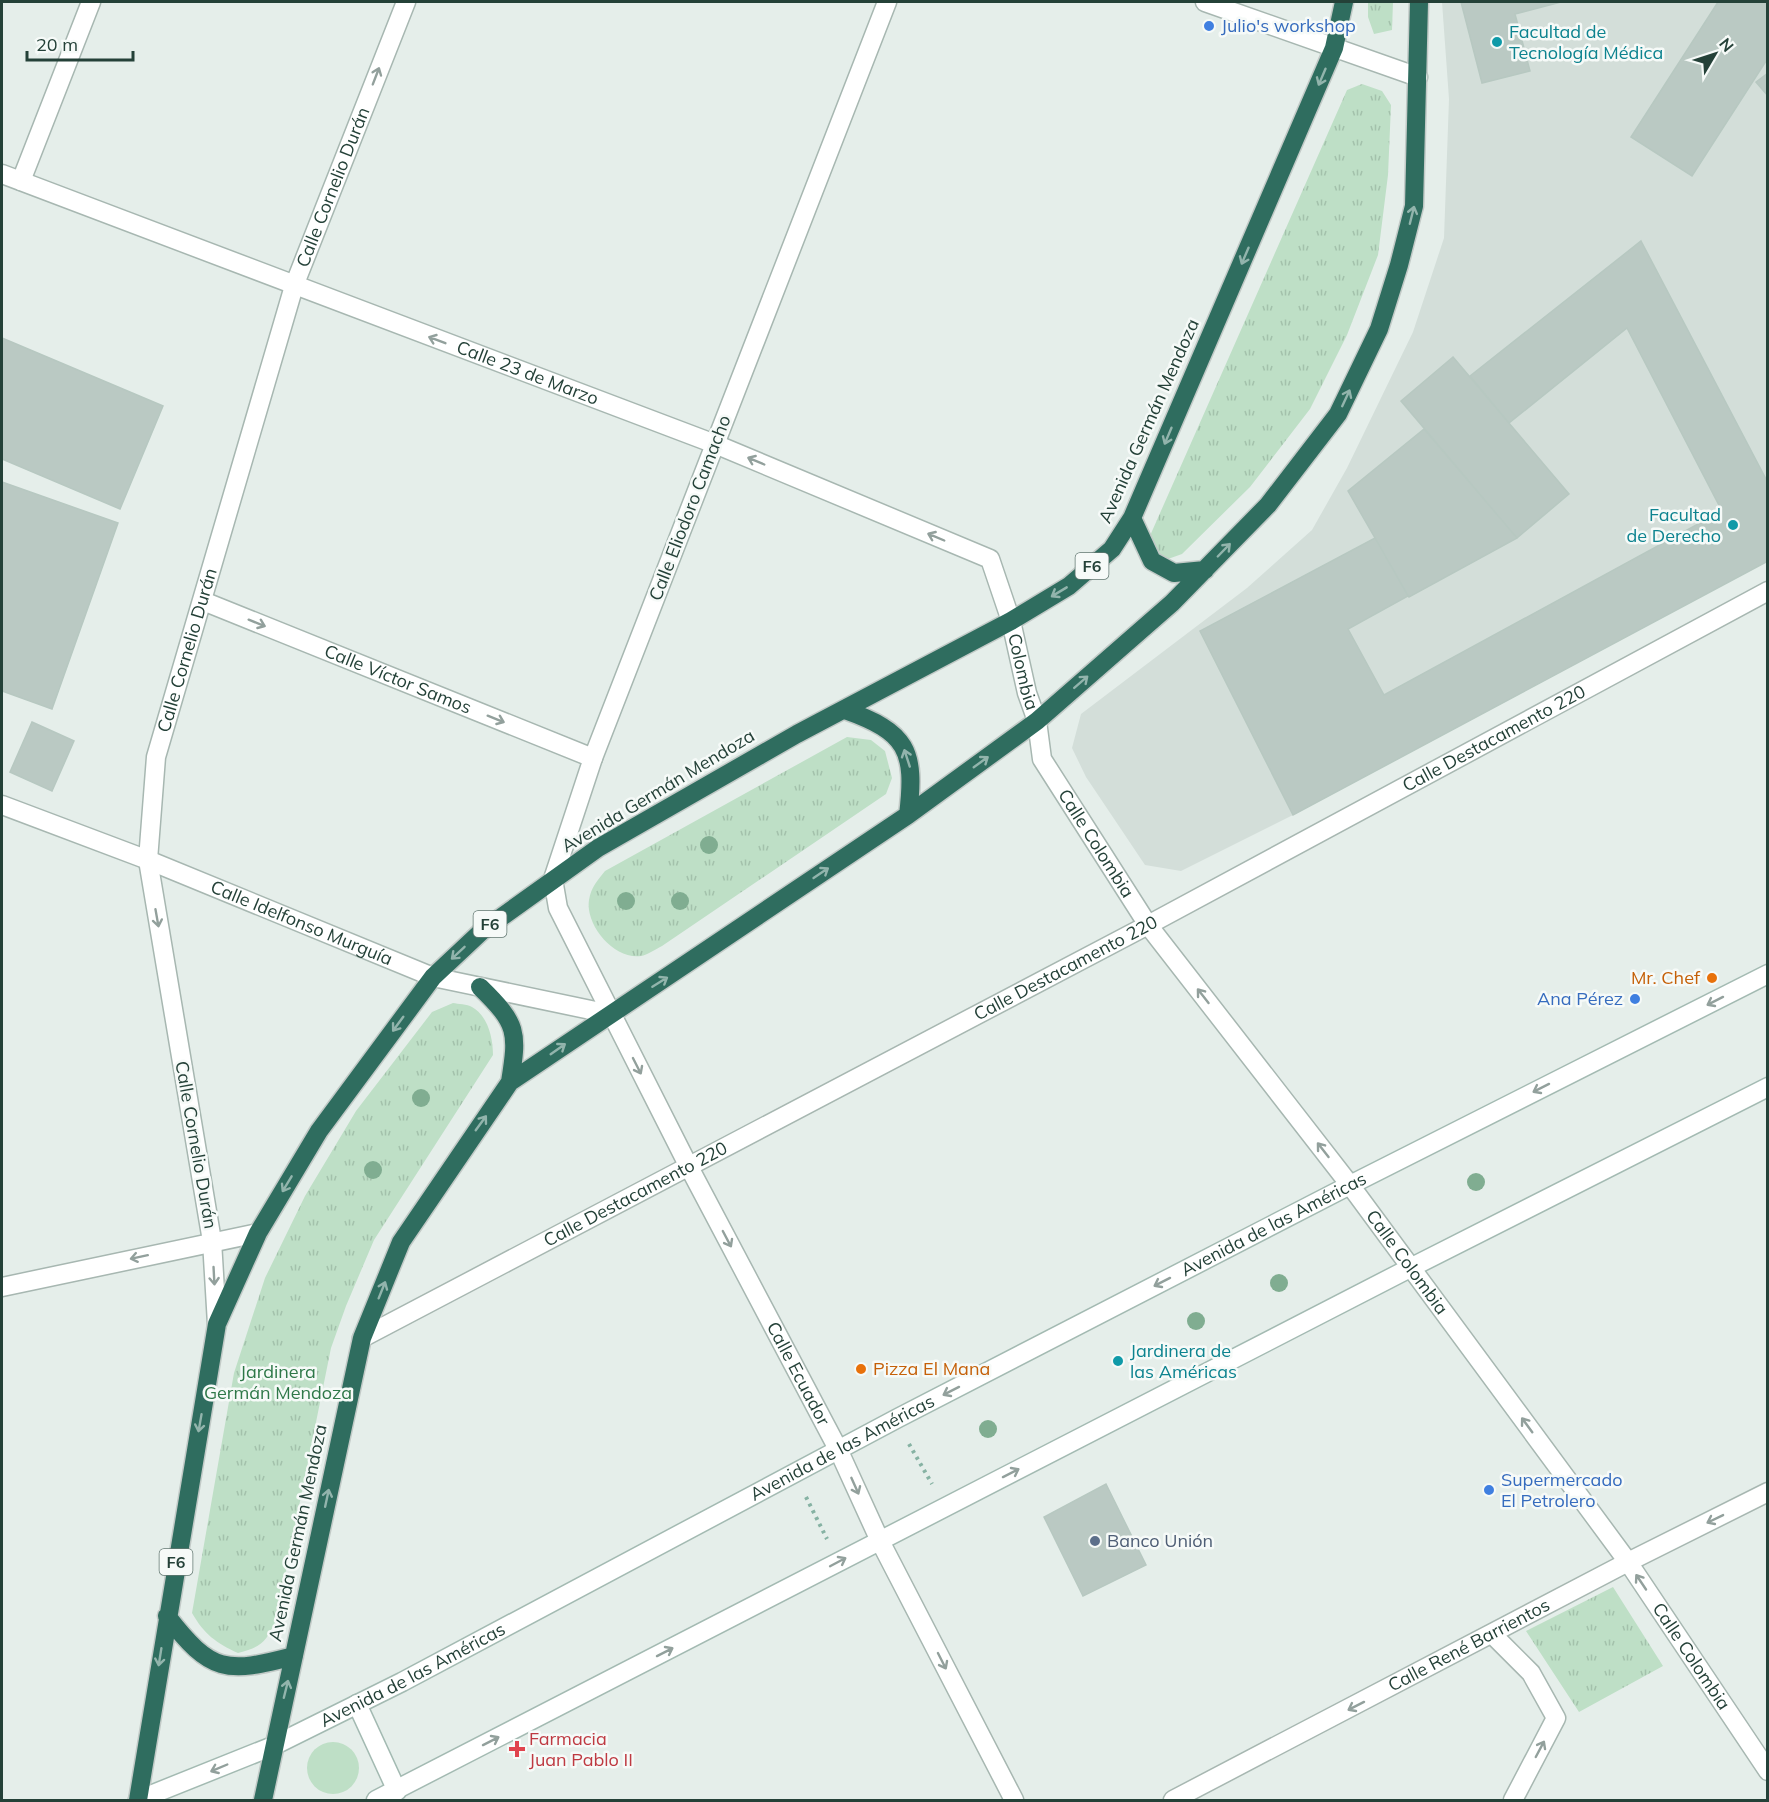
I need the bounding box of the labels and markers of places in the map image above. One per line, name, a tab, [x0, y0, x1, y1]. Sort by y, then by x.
place label: Julio's workshop	[1221, 14, 1356, 37]
marker: Julio's workshop	[1202, 19, 1216, 33]
place label: Facultad de Tecnología Médica	[1509, 20, 1663, 64]
marker: Facultad de Tecnología Médica	[1490, 35, 1504, 49]
place label: Facultad de Derecho	[1627, 503, 1721, 547]
marker: Facultad de Derecho	[1726, 518, 1740, 532]
place label: Mr. Chef	[1631, 966, 1701, 989]
marker: Mr. Chef	[1705, 971, 1719, 985]
place label: Ana Pérez	[1537, 987, 1623, 1010]
marker: Ana Pérez	[1628, 992, 1642, 1006]
place label: Jardinera de las Américas	[1130, 1339, 1237, 1383]
marker: Jardinera de las Américas	[1111, 1354, 1125, 1368]
place label: Pizza El Mana	[873, 1357, 990, 1380]
marker: Pizza El Mana	[854, 1362, 868, 1376]
place label: Supermercado El Petrolero	[1501, 1468, 1622, 1512]
marker: Supermercado El Petrolero	[1482, 1483, 1496, 1497]
place label: Banco Unión	[1107, 1529, 1213, 1552]
marker: Banco Unión	[1088, 1534, 1102, 1548]
place label: Farmacia Juan Pablo II	[529, 1727, 633, 1771]
marker: Farmacia Juan Pablo II	[510, 1742, 524, 1756]

